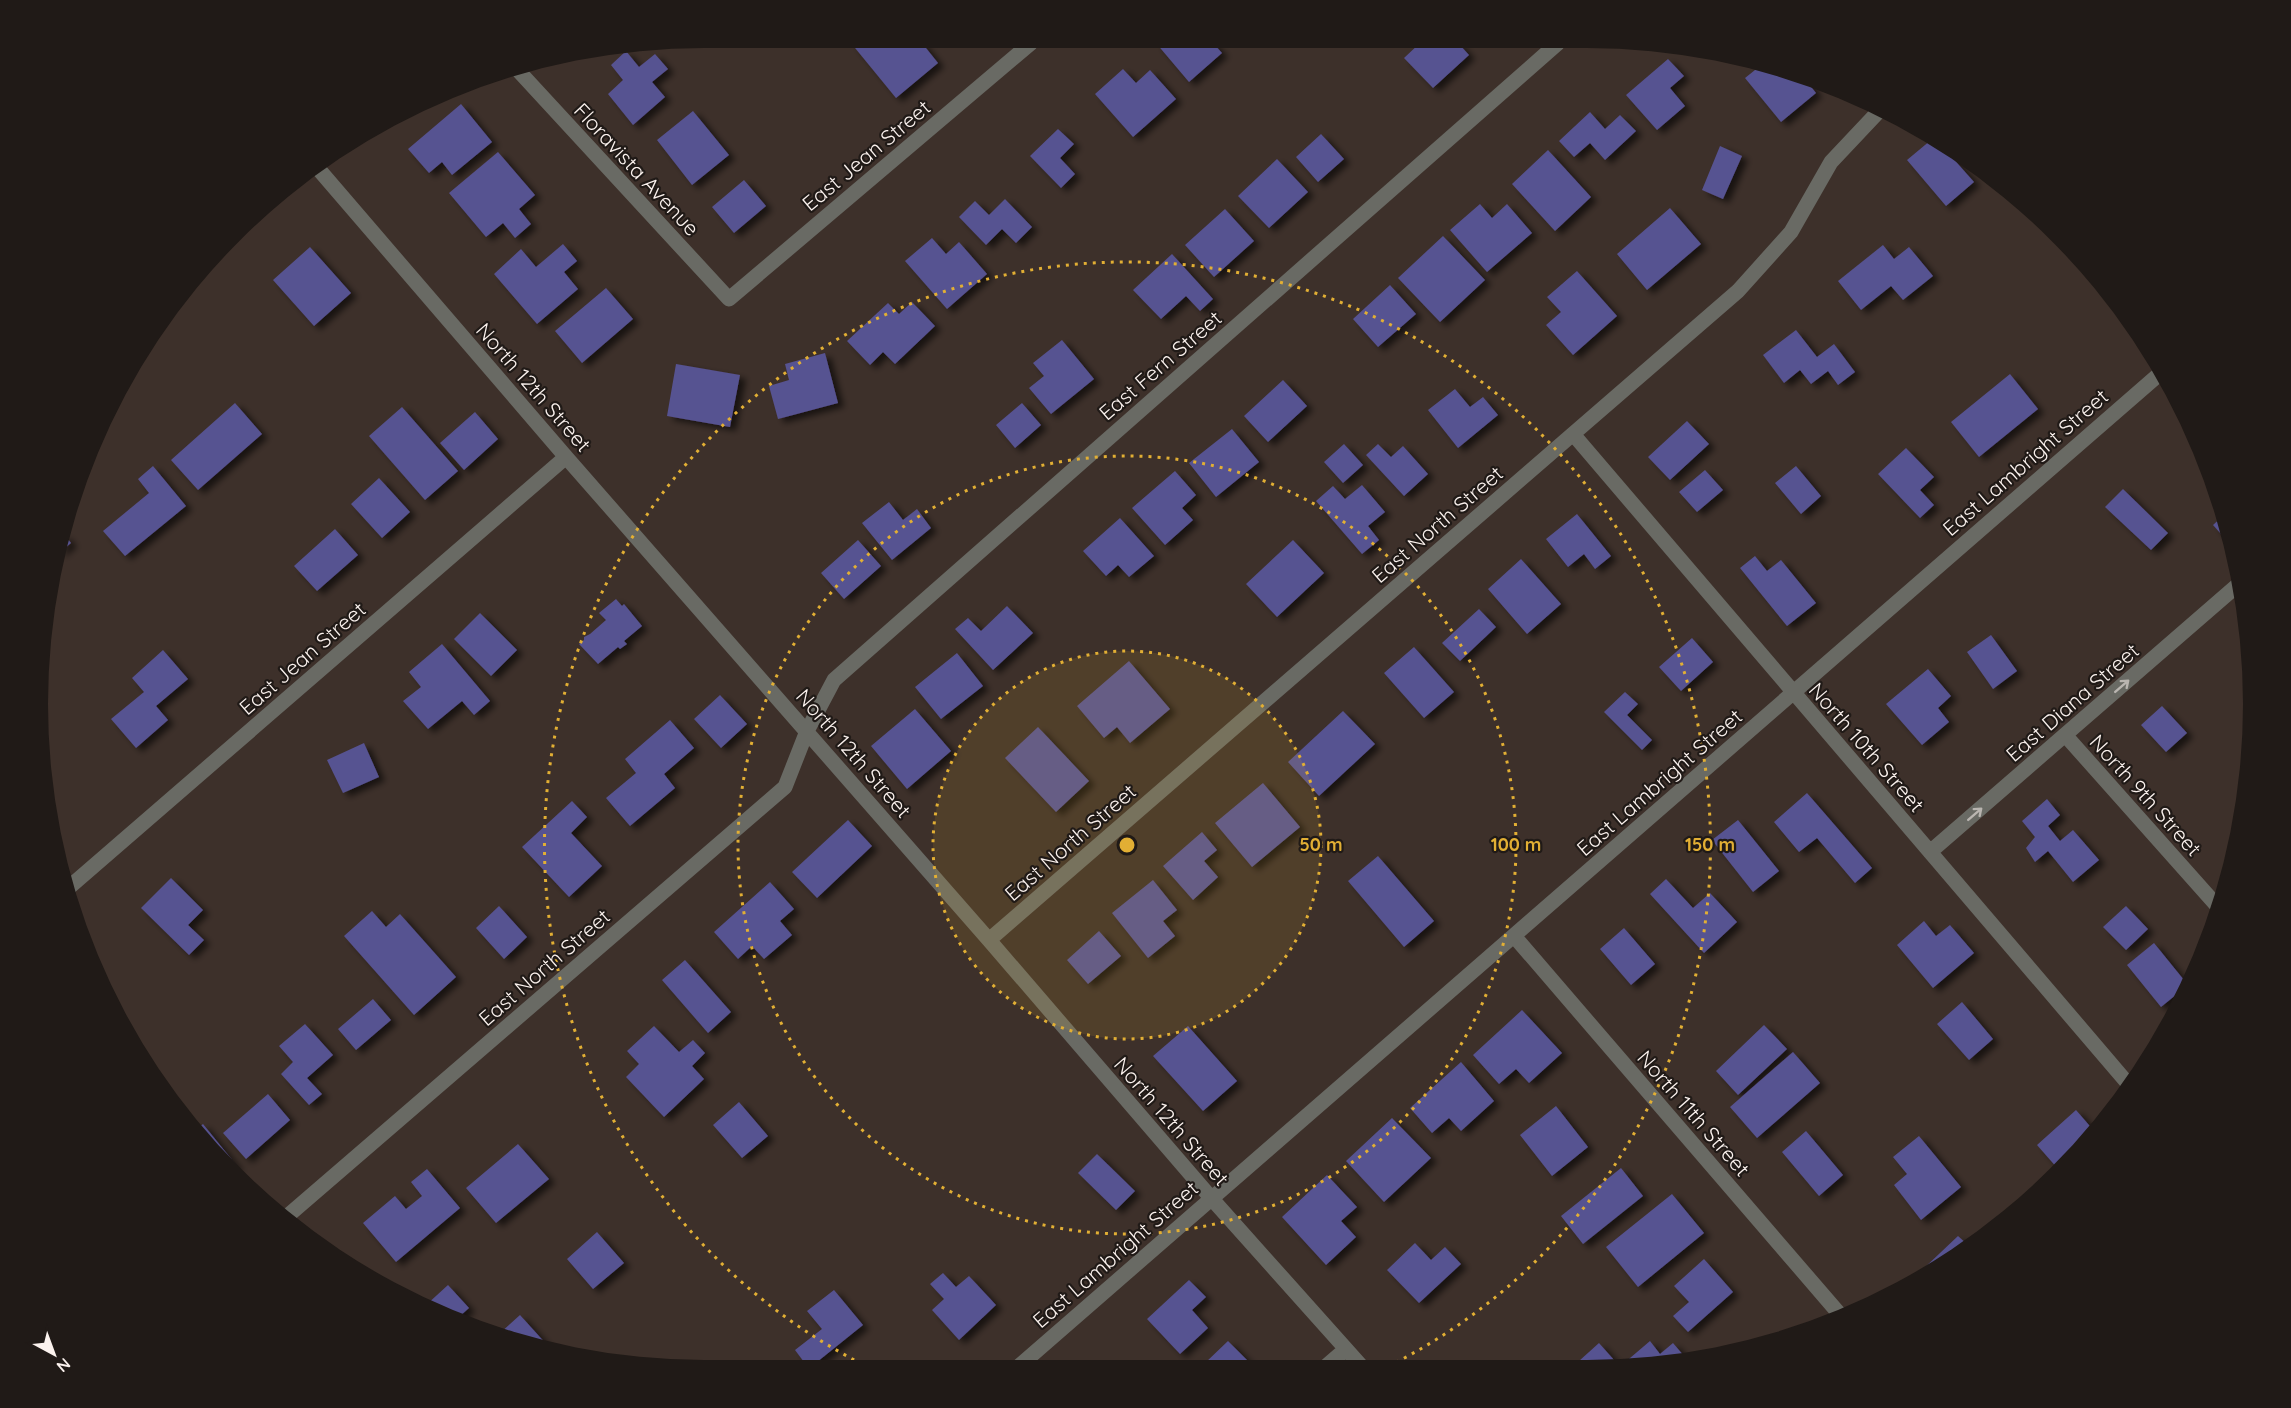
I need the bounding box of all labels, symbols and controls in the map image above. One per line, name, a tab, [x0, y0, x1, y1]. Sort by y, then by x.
street label: East Jean Street	[797, 94, 935, 216]
street label: Floravista Avenue	[569, 97, 705, 241]
street label: East Fern Street	[1093, 305, 1227, 425]
street label: North 12th Street	[471, 317, 597, 457]
street label: East Lambright Street	[1937, 383, 2113, 541]
street label: East North Street	[1366, 460, 1508, 588]
street label: East Jean Street	[233, 596, 371, 720]
street label: East Diana Street	[2000, 637, 2144, 767]
street label: North 10th Street	[1804, 677, 1930, 817]
one-way arrow	[2114, 679, 2129, 693]
street label: North 12th Street	[791, 683, 917, 823]
street label: East Lambright Street	[1571, 703, 1747, 861]
street label: North 9th Street	[2085, 729, 2207, 861]
street label: East North Street	[999, 778, 1141, 906]
one-way arrow	[1967, 807, 1982, 821]
text: 50 m	[1299, 833, 1343, 856]
text: 100 m	[1491, 833, 1541, 856]
text: 150 m	[1685, 833, 1735, 856]
centre of rings	[1117, 835, 1137, 855]
street label: East North Street	[473, 903, 615, 1031]
street label: North 11th Street	[1632, 1045, 1756, 1181]
street label: North 12th Street	[1109, 1051, 1235, 1191]
street label: East Lambright Street	[1027, 1175, 1203, 1333]
north arrow	[24, 1324, 84, 1384]
text: N	[53, 1354, 75, 1377]

